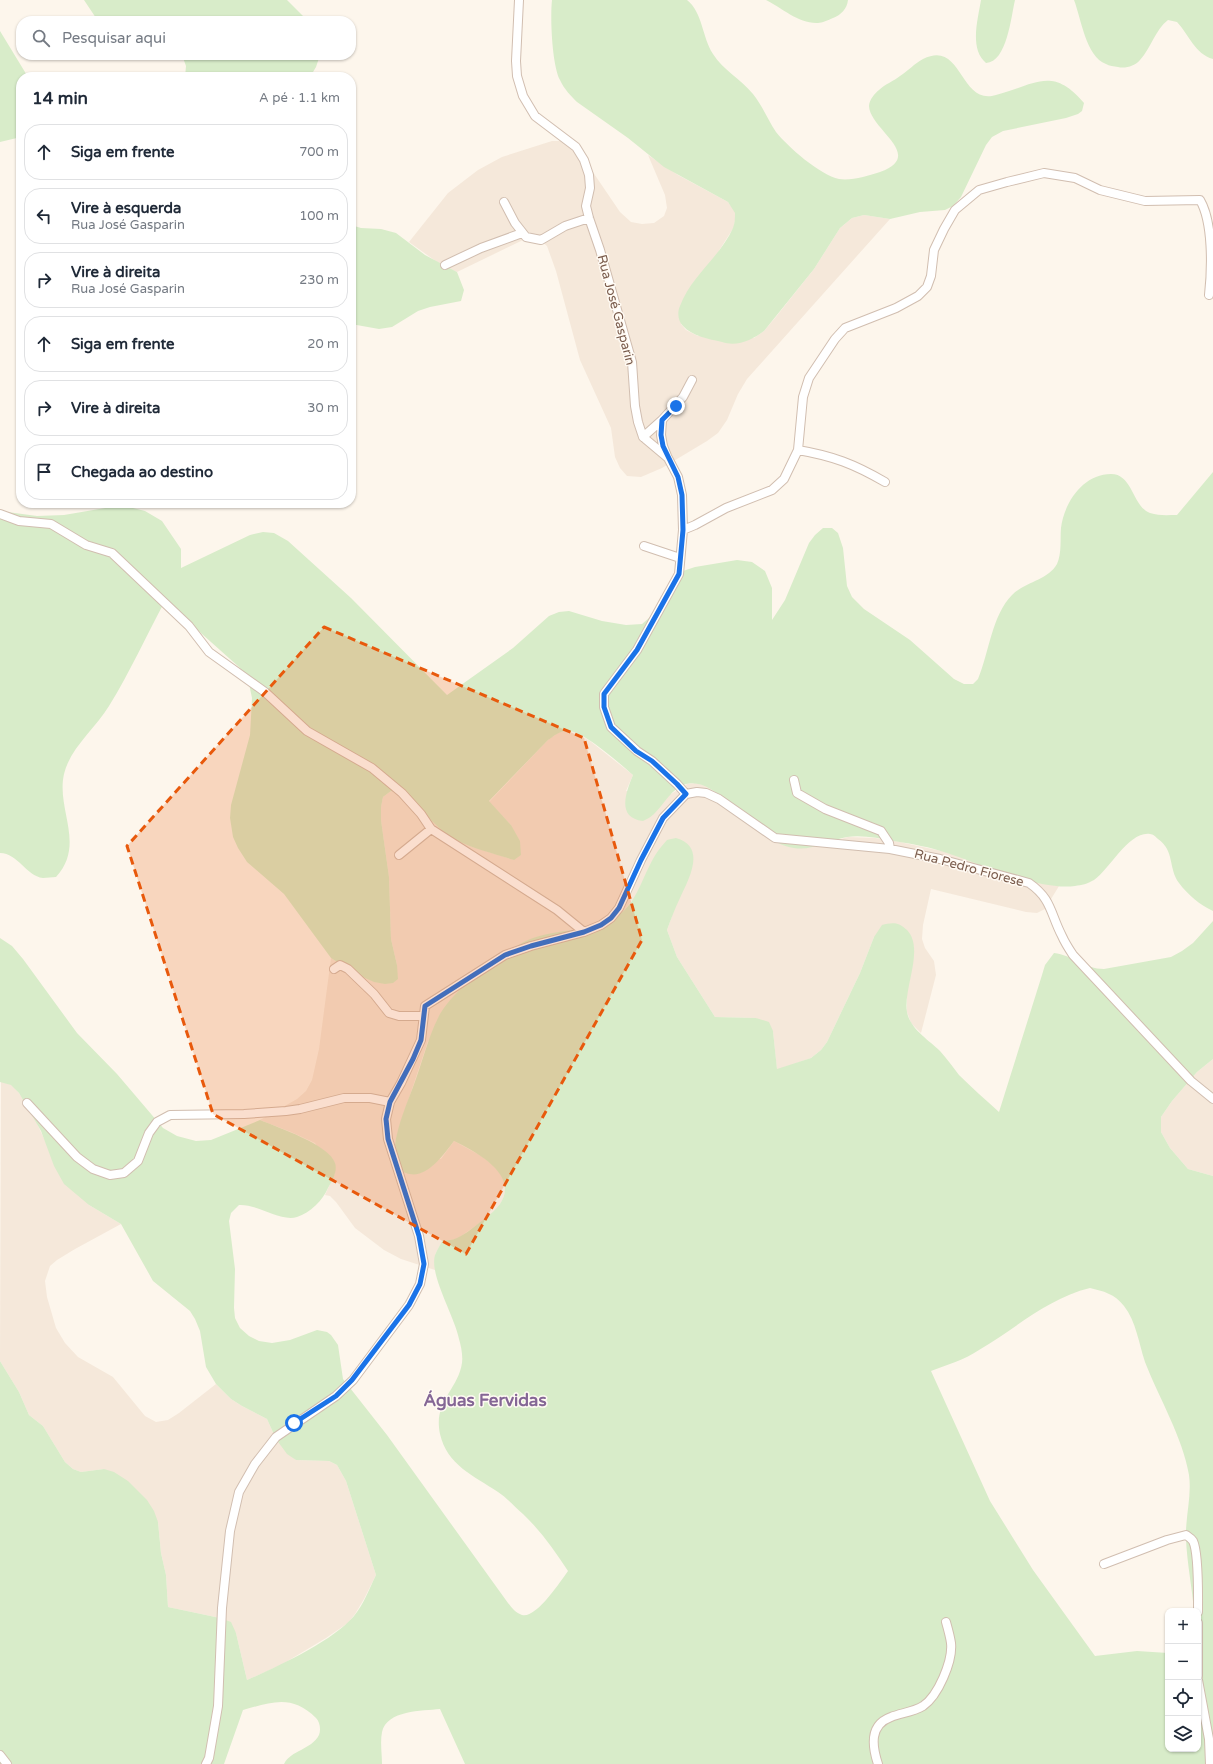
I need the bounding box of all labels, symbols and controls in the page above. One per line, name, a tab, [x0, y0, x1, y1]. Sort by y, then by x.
search box	[16, 16, 356, 60]
icon: search	[30, 27, 52, 49]
text: Pesquisar aqui	[62, 29, 166, 47]
text: 14 min	[32, 88, 88, 109]
text: A pé · 1.1 km	[259, 90, 340, 106]
icon: ahead	[33, 141, 55, 163]
text: Siga em frente	[71, 143, 175, 161]
text: 700 m	[299, 144, 339, 160]
text: Vire à esquerda	[71, 199, 181, 217]
icon: left	[33, 205, 55, 227]
text: 100 m	[299, 208, 339, 224]
text: Rua José Gasparin	[71, 217, 185, 233]
street label: Rua José Gasparin	[594, 253, 638, 367]
text: Vire à direita	[71, 263, 160, 281]
icon: right	[33, 269, 55, 291]
text: 230 m	[299, 272, 339, 288]
text: Rua José Gasparin	[71, 281, 185, 297]
icon: ahead	[33, 333, 55, 355]
text: Siga em frente	[71, 335, 175, 353]
text: 20 m	[307, 336, 339, 352]
icon: right	[33, 397, 55, 419]
route end	[667, 397, 685, 415]
text: Vire à direita	[71, 399, 160, 417]
text: 30 m	[307, 400, 339, 416]
icon: arrive	[33, 461, 55, 483]
text: Chegada ao destino	[71, 463, 213, 481]
street label: Rua Pedro Fiorese	[913, 846, 1025, 890]
district label: Águas Fervidas	[423, 1390, 547, 1411]
route start	[285, 1414, 303, 1432]
map controls	[1165, 1608, 1201, 1752]
button: +	[1165, 1608, 1201, 1644]
button: −	[1165, 1644, 1201, 1680]
button: locate	[1165, 1680, 1201, 1716]
button: layers	[1165, 1716, 1201, 1752]

